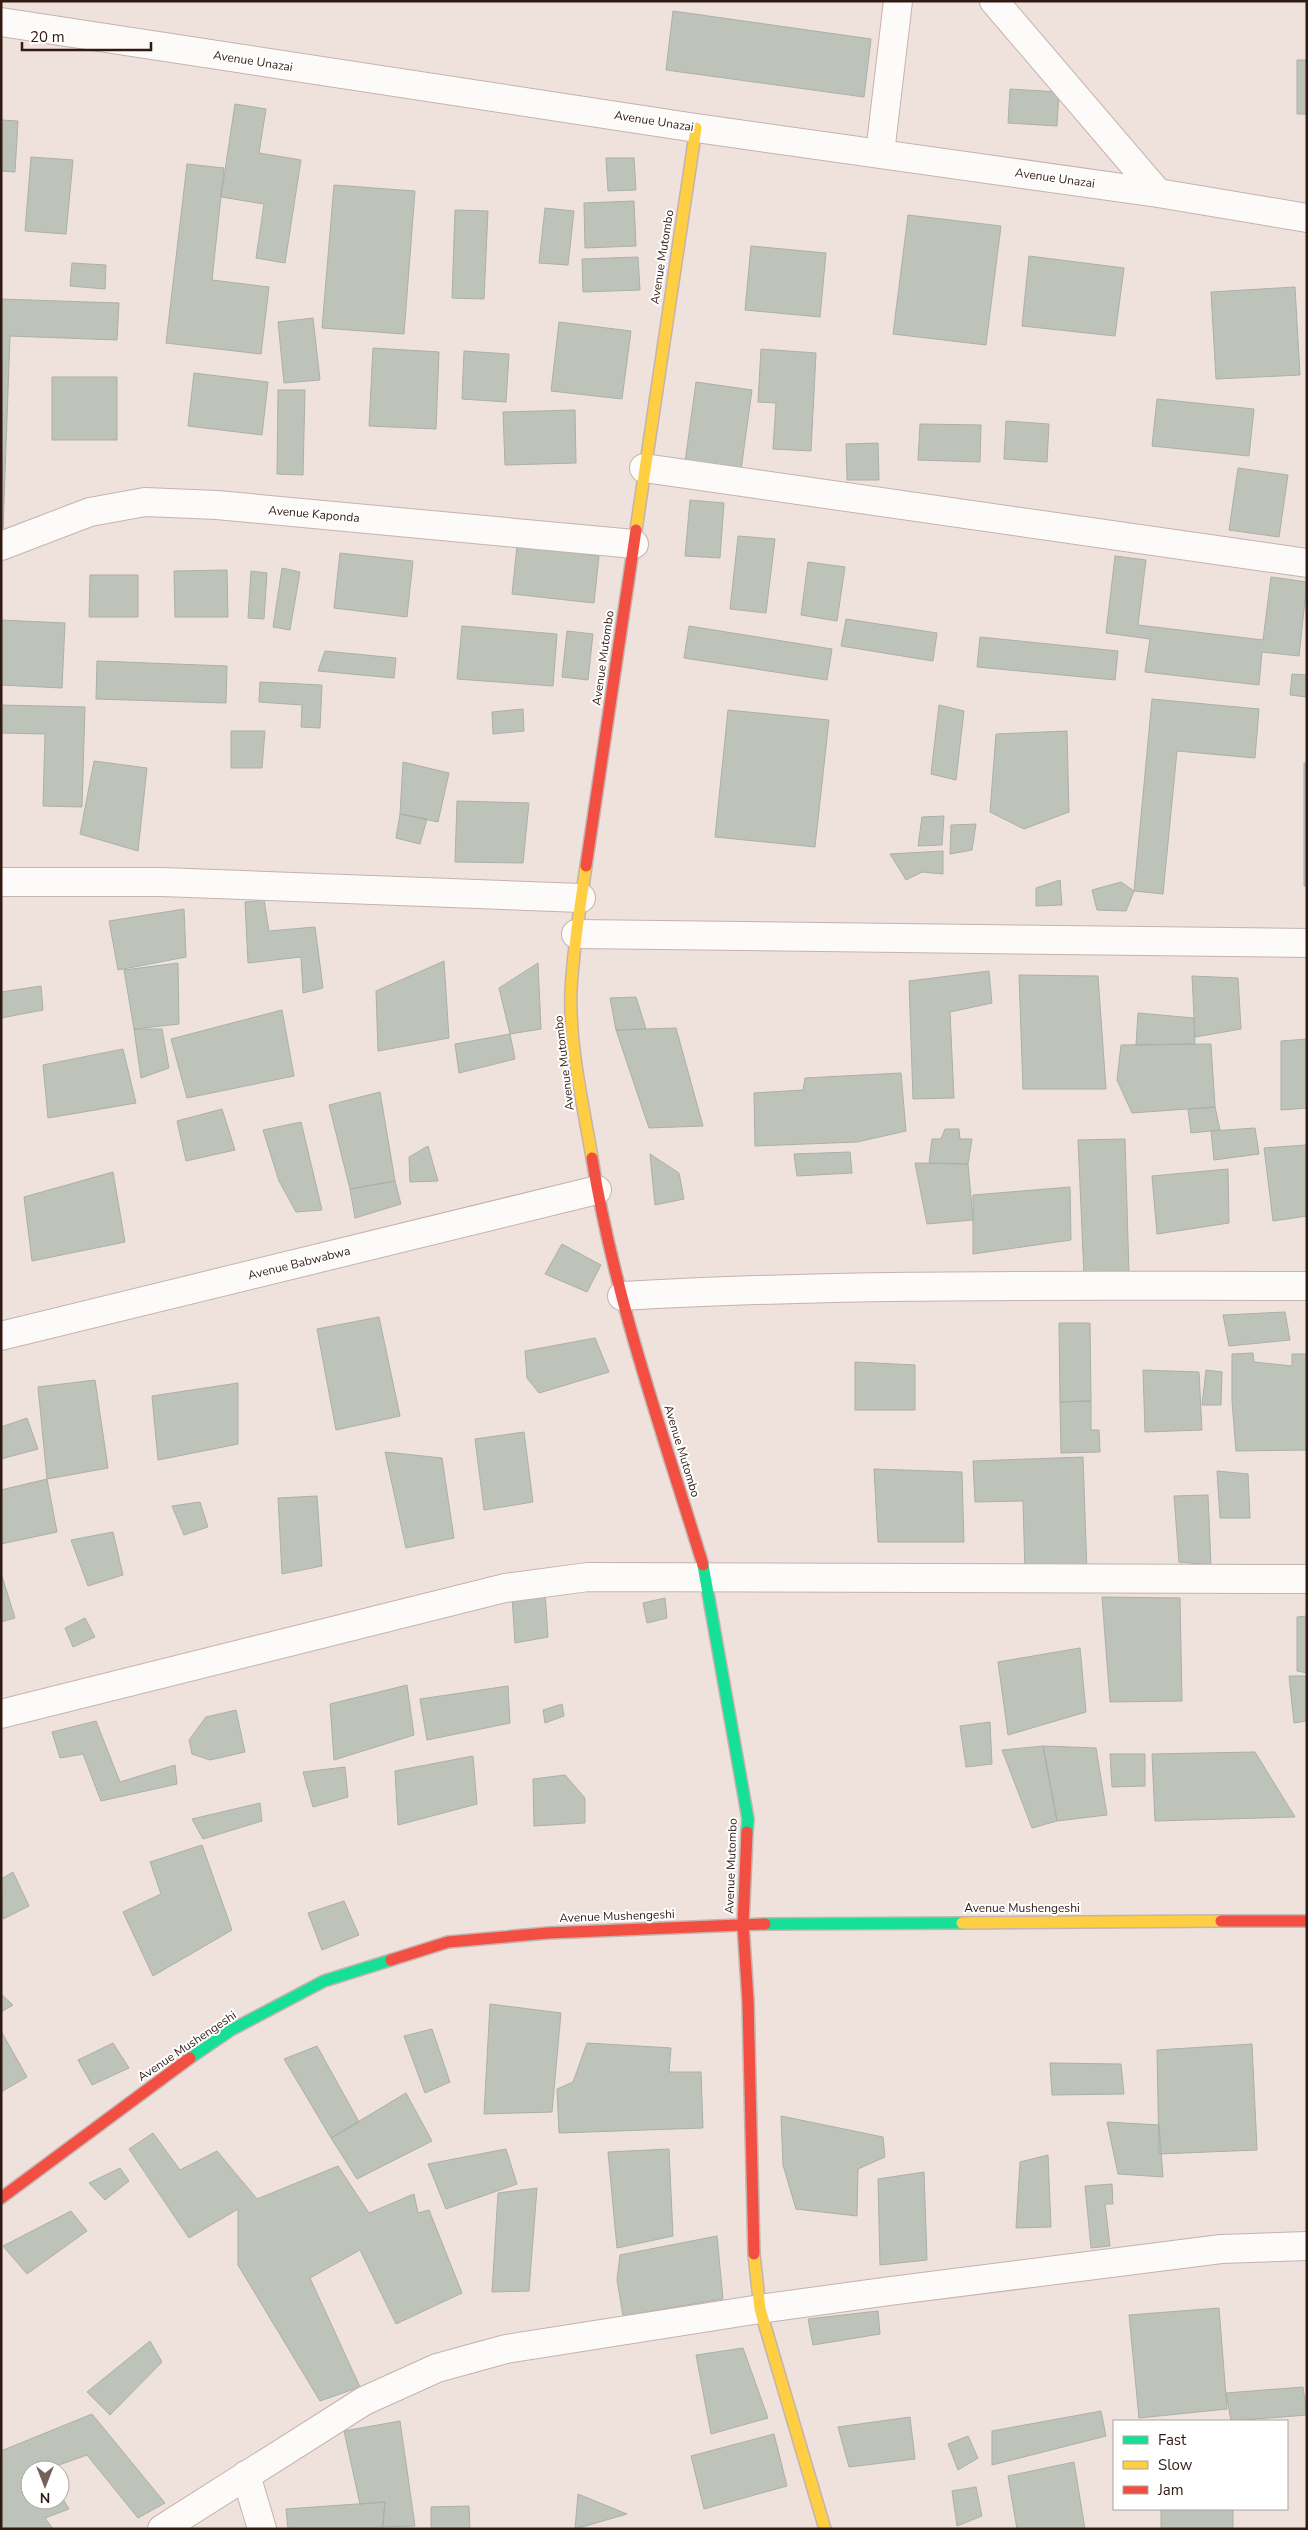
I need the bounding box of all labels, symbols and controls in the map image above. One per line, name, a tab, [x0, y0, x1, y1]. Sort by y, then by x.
scale bar	[22, 20, 151, 52]
text: 20 m	[30, 27, 65, 47]
street label: Avenue Unazai	[212, 47, 294, 75]
street label: Avenue Unazai	[613, 107, 695, 135]
street label: Avenue Unazai	[1014, 164, 1096, 192]
street label: Avenue Mutombo	[647, 208, 677, 305]
street label: Avenue Kaponda	[268, 502, 360, 526]
street label: Avenue Mutombo	[588, 609, 618, 706]
street label: Avenue Mutombo	[550, 1014, 578, 1111]
street label: Avenue Babwabwa	[246, 1243, 352, 1283]
street label: Avenue Mutombo	[660, 1403, 704, 1499]
street label: Avenue Mutombo	[721, 1818, 741, 1914]
street label: Avenue Mushengeshi	[964, 1900, 1080, 1916]
street label: Avenue Mushengeshi	[559, 1906, 675, 1926]
street label: Avenue Mushengeshi	[135, 2007, 239, 2085]
legend	[1113, 2420, 1288, 2510]
text: Fast	[1158, 2430, 1187, 2450]
text: Slow	[1158, 2455, 1193, 2475]
north arrow	[20, 2460, 70, 2510]
text: Jam	[1157, 2480, 1184, 2500]
text: N	[40, 2488, 50, 2507]

